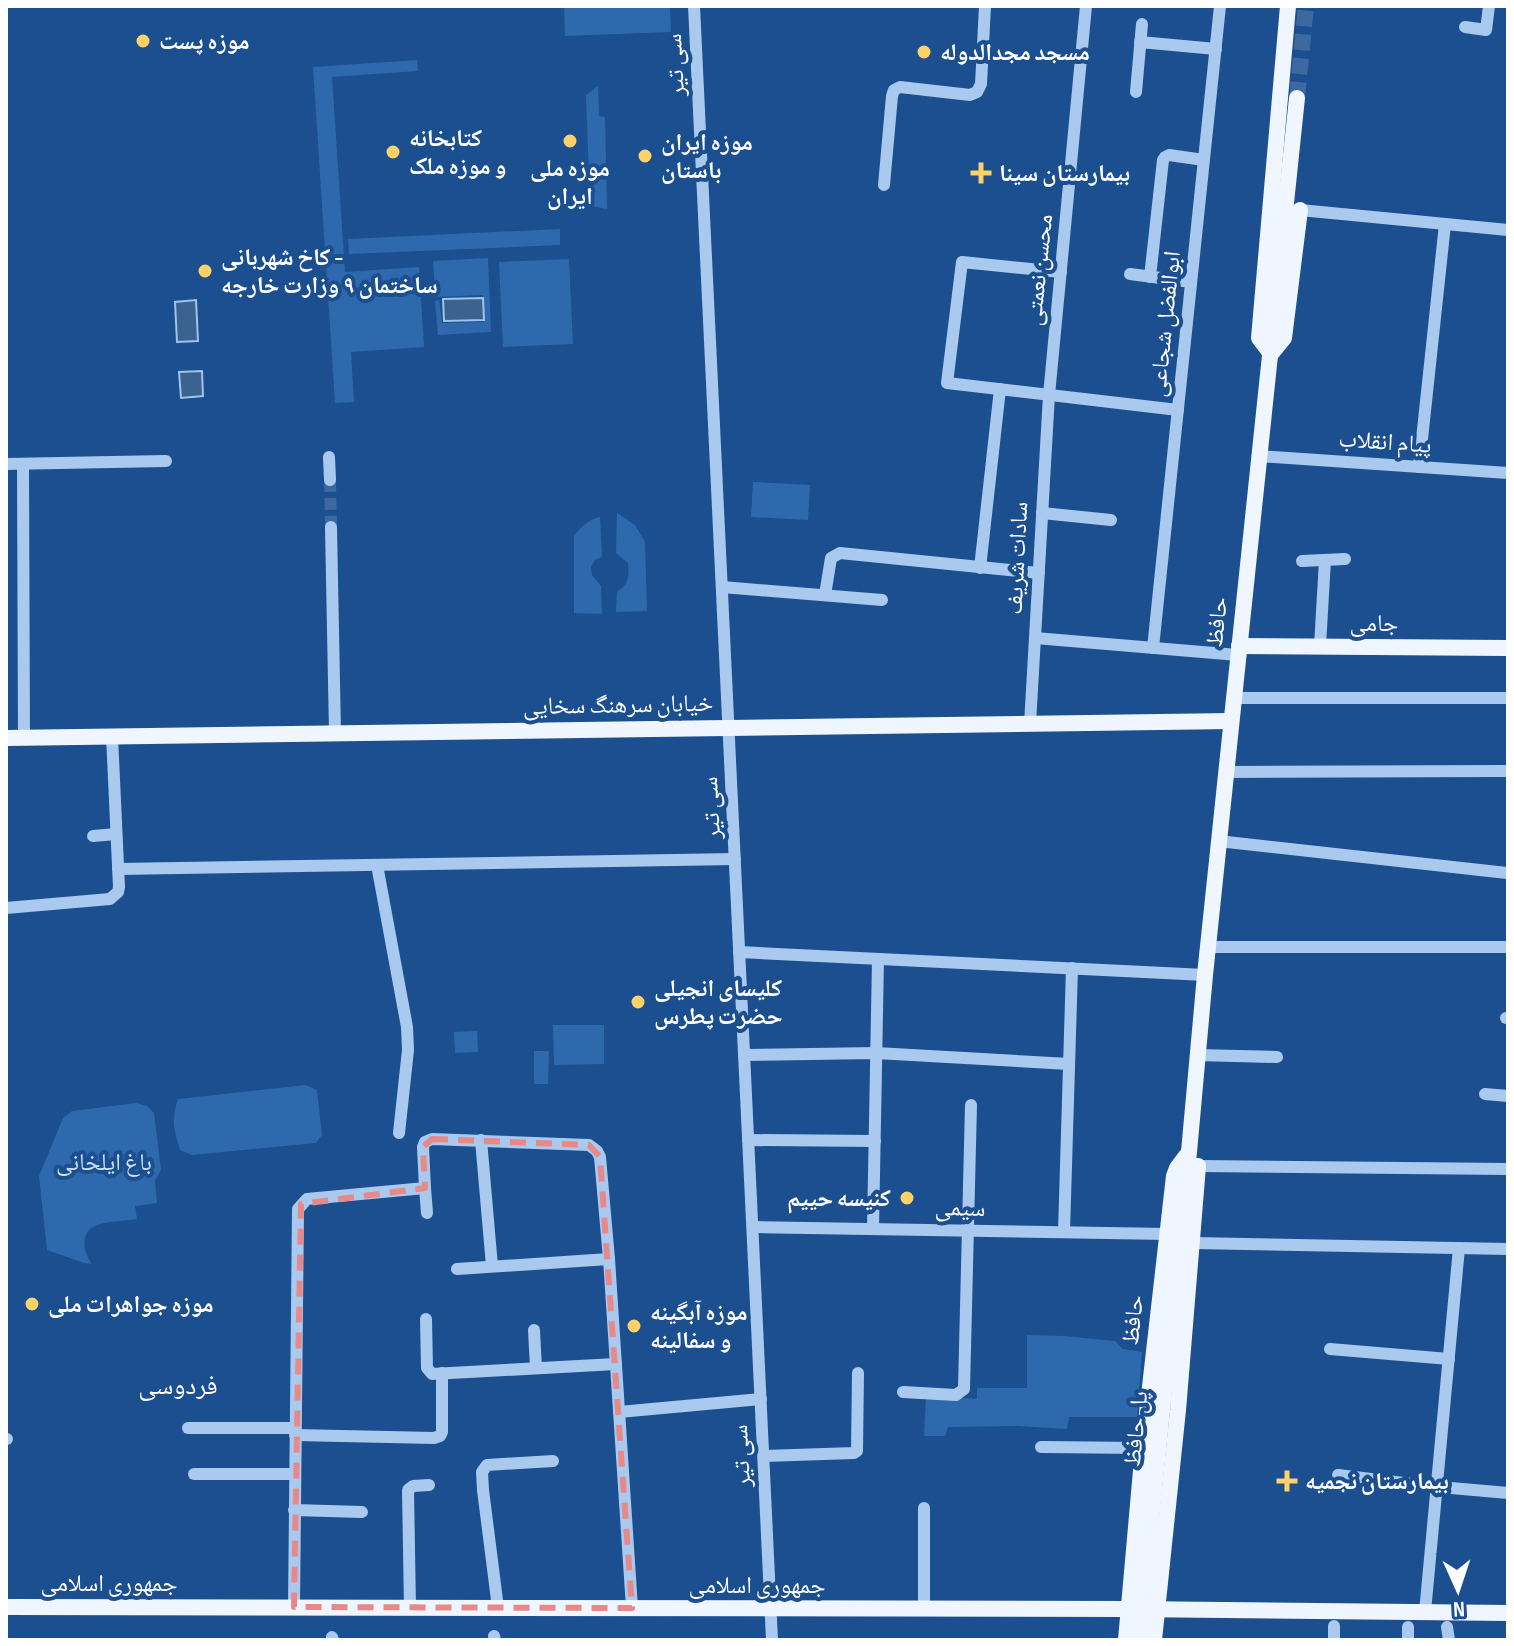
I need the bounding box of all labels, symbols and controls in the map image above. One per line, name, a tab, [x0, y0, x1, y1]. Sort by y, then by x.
place label: موزه پست	[159, 27, 250, 56]
marker: موزه پست	[134, 32, 152, 50]
street label: سی تیر	[659, 33, 691, 98]
place label: مسجد مجدالدوله	[940, 38, 1090, 67]
marker: مسجد مجدالدوله	[915, 43, 933, 61]
place label: کتابخانه و موزه ملک	[409, 124, 506, 181]
place label: موزه ایران باستان	[661, 128, 753, 185]
marker: موزه ملی ایران	[561, 132, 579, 150]
marker: کتابخانه و موزه ملک	[384, 143, 402, 161]
marker: موزه ایران باستان	[636, 147, 654, 165]
place label: موزه ملی ایران	[530, 154, 610, 211]
place label: بیمارستان سینا	[999, 159, 1130, 188]
marker: بیمارستان سینا	[970, 162, 992, 184]
street label: محسن نعمتی	[1019, 213, 1059, 327]
place label: کاخ شهربانی - ساختمان ۹ وزارت خارجه	[221, 243, 438, 300]
street label: ابوالفضل شجاعی	[1143, 250, 1187, 398]
marker: کاخ شهربانی - ساختمان ۹ وزارت خارجه	[196, 262, 214, 280]
street label: پیام انقلاب	[1337, 424, 1433, 461]
street label: سادات شریف	[1000, 501, 1034, 615]
street label: حافظ	[1200, 596, 1234, 648]
street label: جامی	[1350, 609, 1398, 638]
street label: خیابان سرهنگ سخایی	[523, 689, 713, 721]
street label: سی تیر	[695, 776, 727, 841]
place label: کلیسای انجیلی حضرت پطرس	[654, 974, 783, 1031]
marker: کلیسای انجیلی حضرت پطرس	[629, 993, 647, 1011]
park label: باغ ایلخانی	[56, 1148, 152, 1177]
place label: کنیسه حییم	[787, 1184, 891, 1214]
marker: کنیسه حییم	[898, 1189, 916, 1207]
street label: سیمی	[934, 1193, 986, 1223]
place label: موزه جواهرات ملی	[48, 1290, 214, 1319]
street label: حافظ	[1116, 1294, 1150, 1346]
marker: موزه جواهرات ملی	[23, 1295, 41, 1313]
place label: موزه آبگینه و سفالینه	[650, 1298, 748, 1355]
marker: موزه آبگینه و سفالینه	[625, 1317, 643, 1335]
district label: فردوسی	[138, 1371, 218, 1402]
street label: پل حافظ	[1118, 1390, 1154, 1468]
street label: سی تیر	[725, 1424, 757, 1489]
place label: بیمارستان نجمیه	[1305, 1467, 1449, 1496]
marker: بیمارستان نجمیه	[1276, 1470, 1298, 1492]
north arrow	[1418, 1550, 1498, 1630]
street label: جمهوری اسلامی	[40, 1569, 178, 1598]
street label: جمهوری اسلامی	[688, 1571, 826, 1600]
text: N	[1452, 1595, 1466, 1622]

